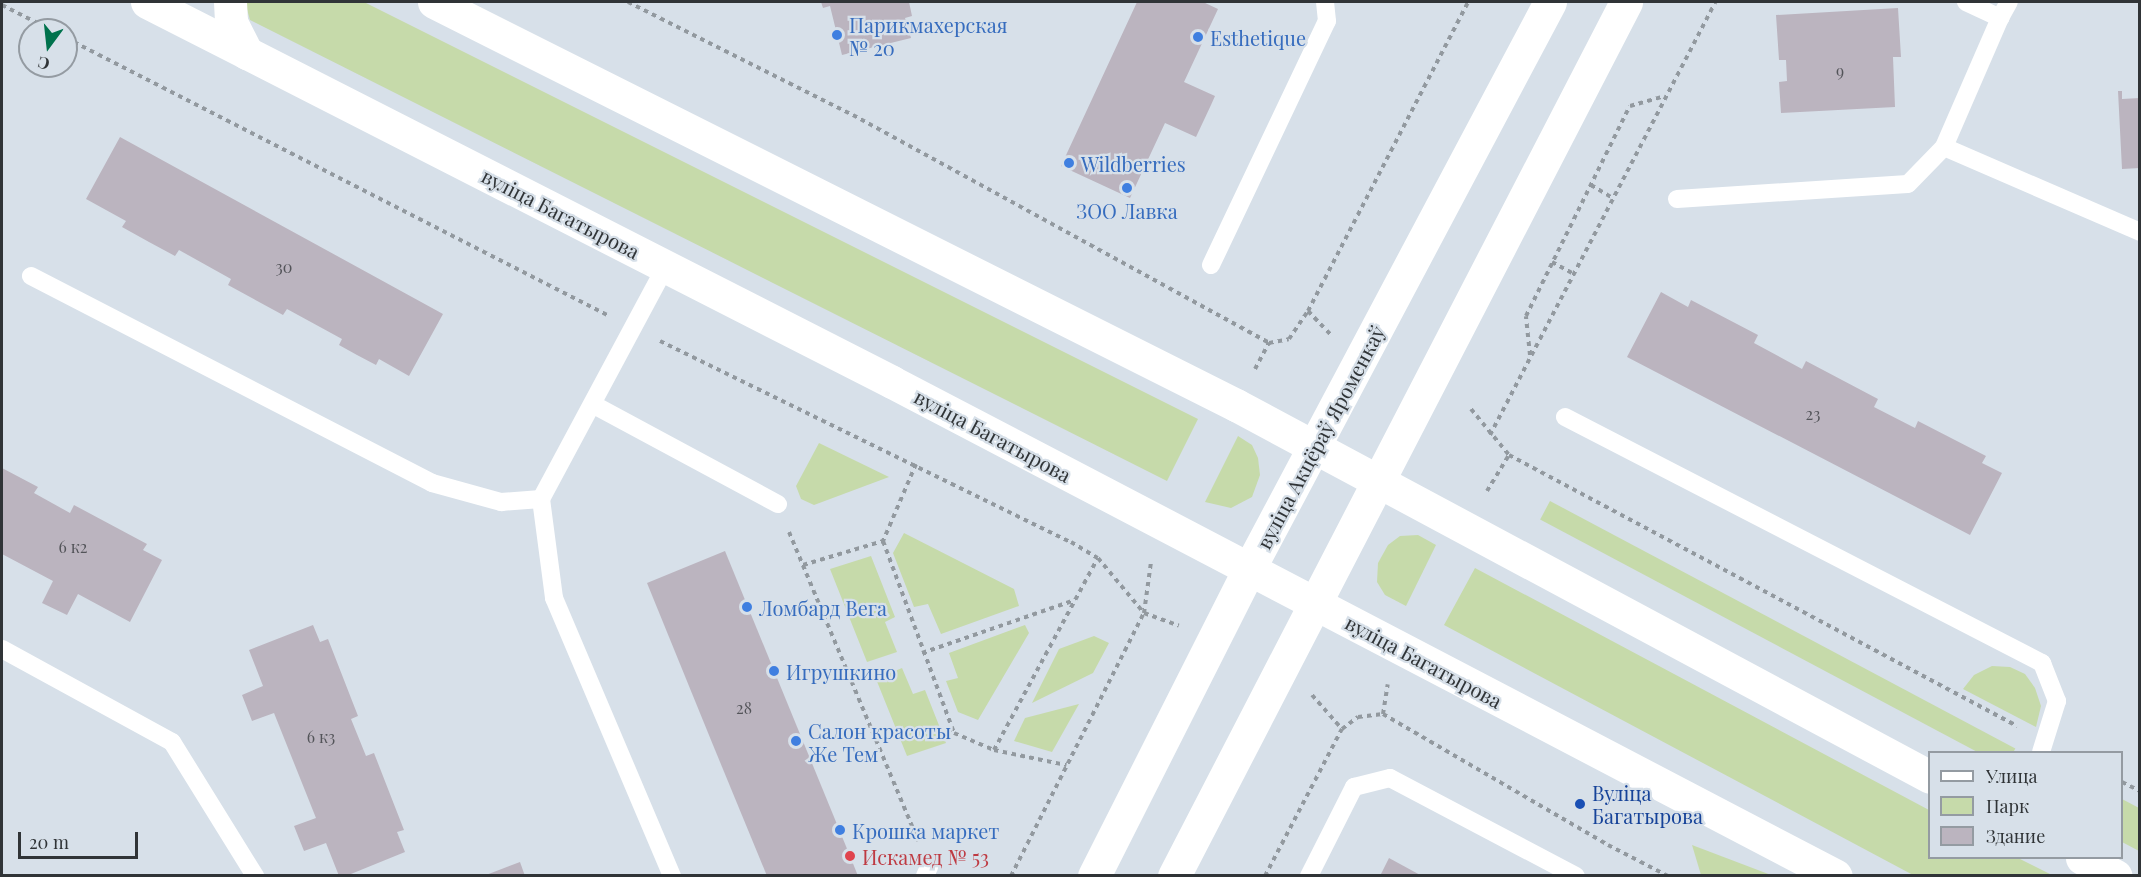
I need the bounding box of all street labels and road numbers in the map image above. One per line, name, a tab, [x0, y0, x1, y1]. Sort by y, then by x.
street label: вуліца Багатырова	[478, 163, 644, 263]
street label: вуліца Акцёраў Яроменкаў	[1251, 321, 1389, 553]
street label: вуліца Багатырова	[911, 384, 1075, 486]
street label: вуліца Багатырова	[1342, 610, 1506, 712]

